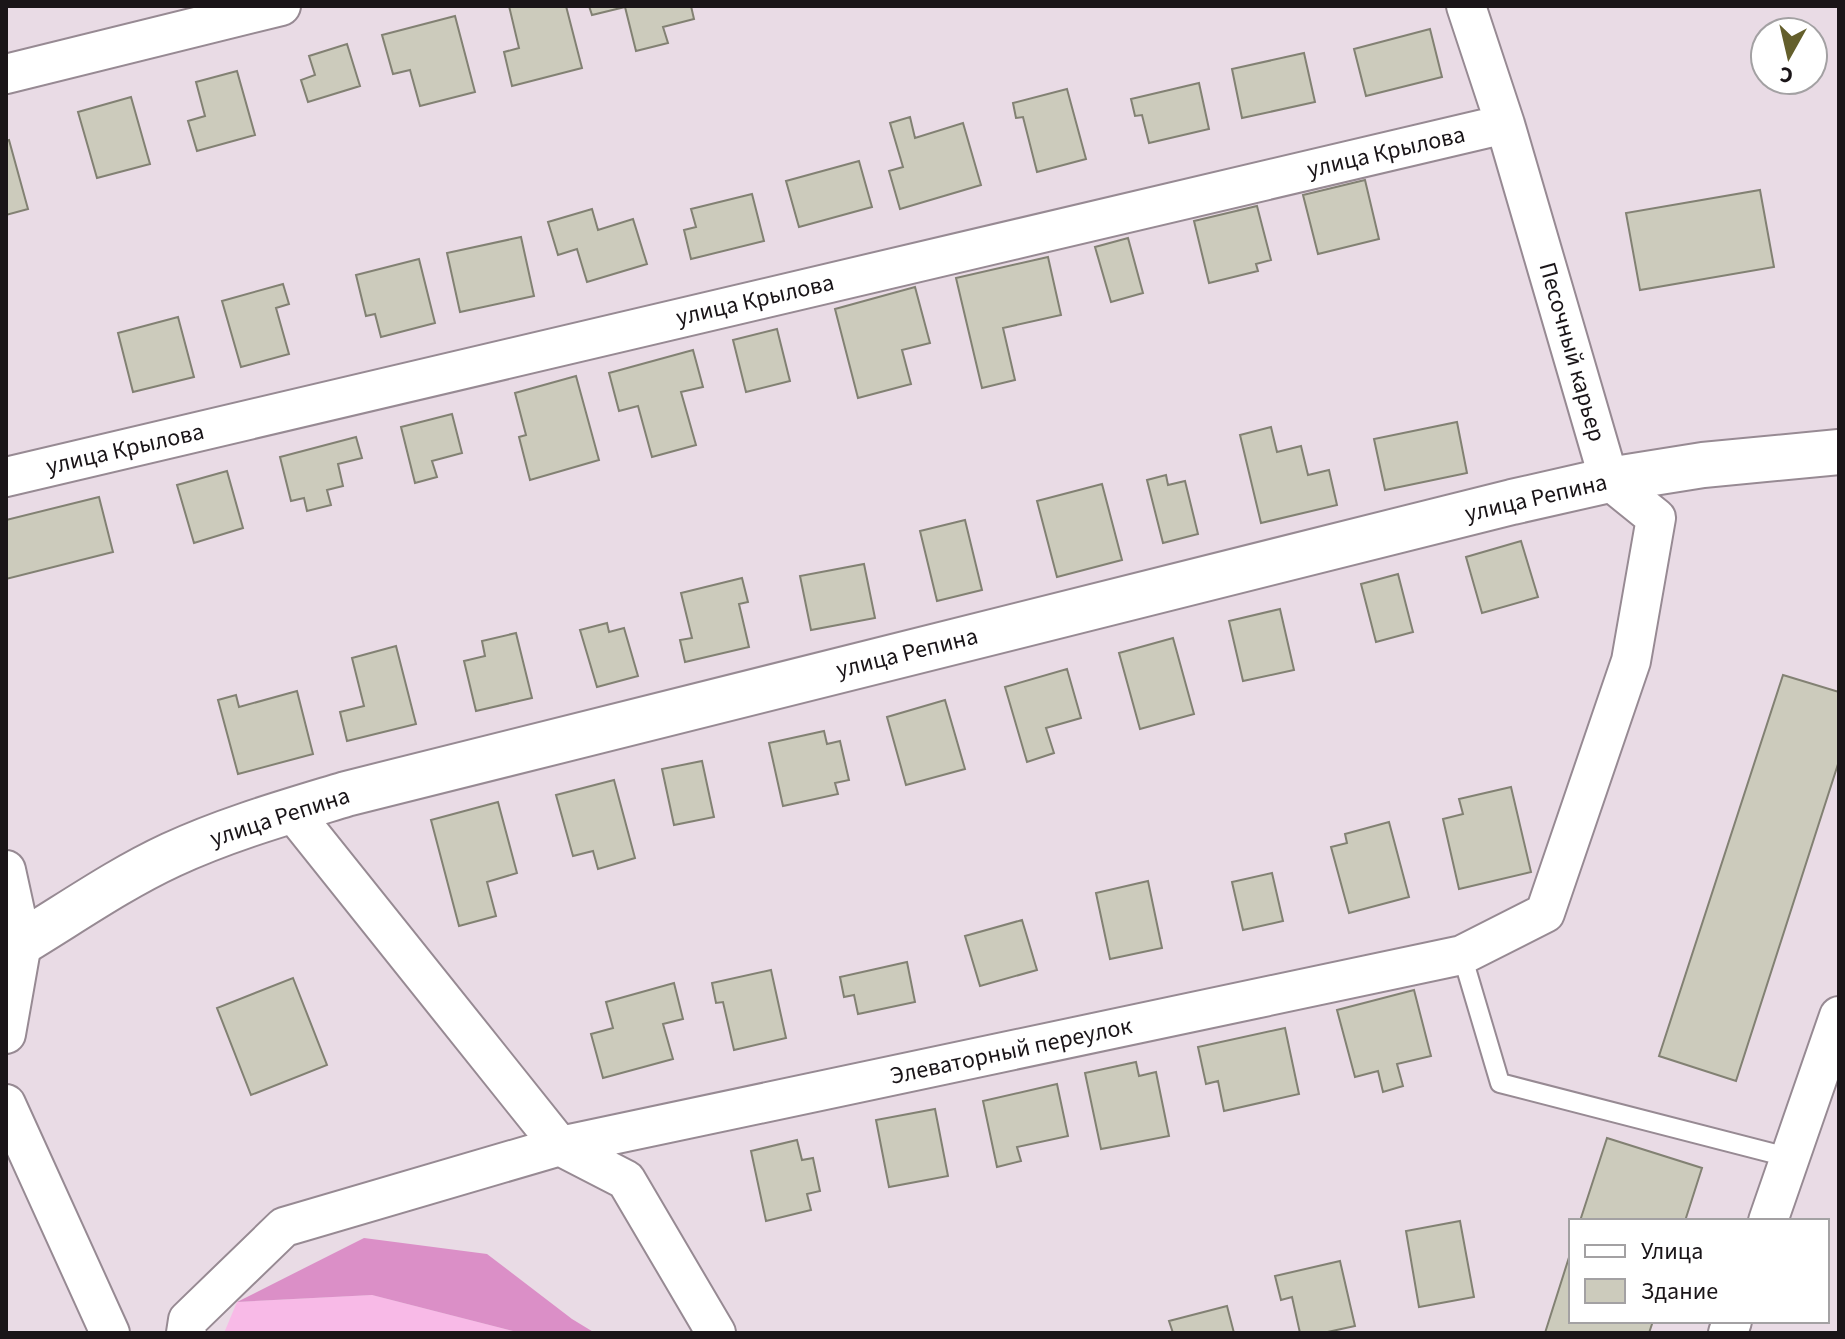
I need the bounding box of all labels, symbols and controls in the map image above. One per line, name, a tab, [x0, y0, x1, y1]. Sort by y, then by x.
north arrow	[1749, 16, 1829, 96]
text: С	[1778, 58, 1795, 92]
street label: улица Крылова	[1304, 117, 1468, 187]
street label: Песочный карьер	[1530, 258, 1614, 446]
street label: улица Крылова	[673, 265, 837, 335]
street label: улица Крылова	[43, 414, 207, 484]
street label: улица Репина	[1461, 465, 1611, 531]
street label: улица Репина	[832, 618, 982, 688]
street label: улица Репина	[206, 778, 354, 856]
street label: Элеваторный переулок	[887, 1008, 1135, 1094]
legend	[1569, 1219, 1829, 1323]
text: Улица	[1641, 1234, 1703, 1269]
text: Здание	[1641, 1274, 1718, 1309]

